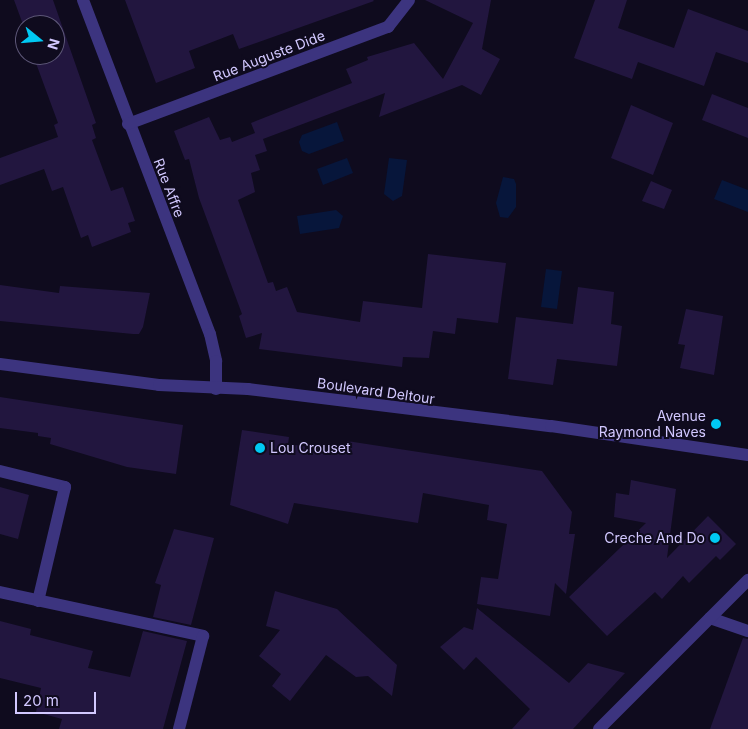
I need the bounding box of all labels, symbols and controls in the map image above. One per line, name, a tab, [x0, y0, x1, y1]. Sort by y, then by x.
north arrow	[15, 15, 65, 65]
street label: Rue Auguste Dide	[211, 27, 327, 85]
text: N	[44, 37, 64, 52]
street label: Rue Affre	[150, 156, 188, 220]
street label: Boulevard Deltour	[316, 374, 436, 408]
place label: Avenue Raymond Naves	[599, 408, 706, 441]
marker: Avenue Raymond Naves	[710, 418, 722, 430]
place label: Lou Crouset	[270, 440, 351, 456]
marker: Lou Crouset	[254, 442, 266, 454]
place label: Creche And Do	[604, 530, 705, 546]
marker: Creche And Do	[709, 532, 721, 544]
scale bar	[18, 682, 99, 714]
text: 20 m	[23, 691, 59, 710]

